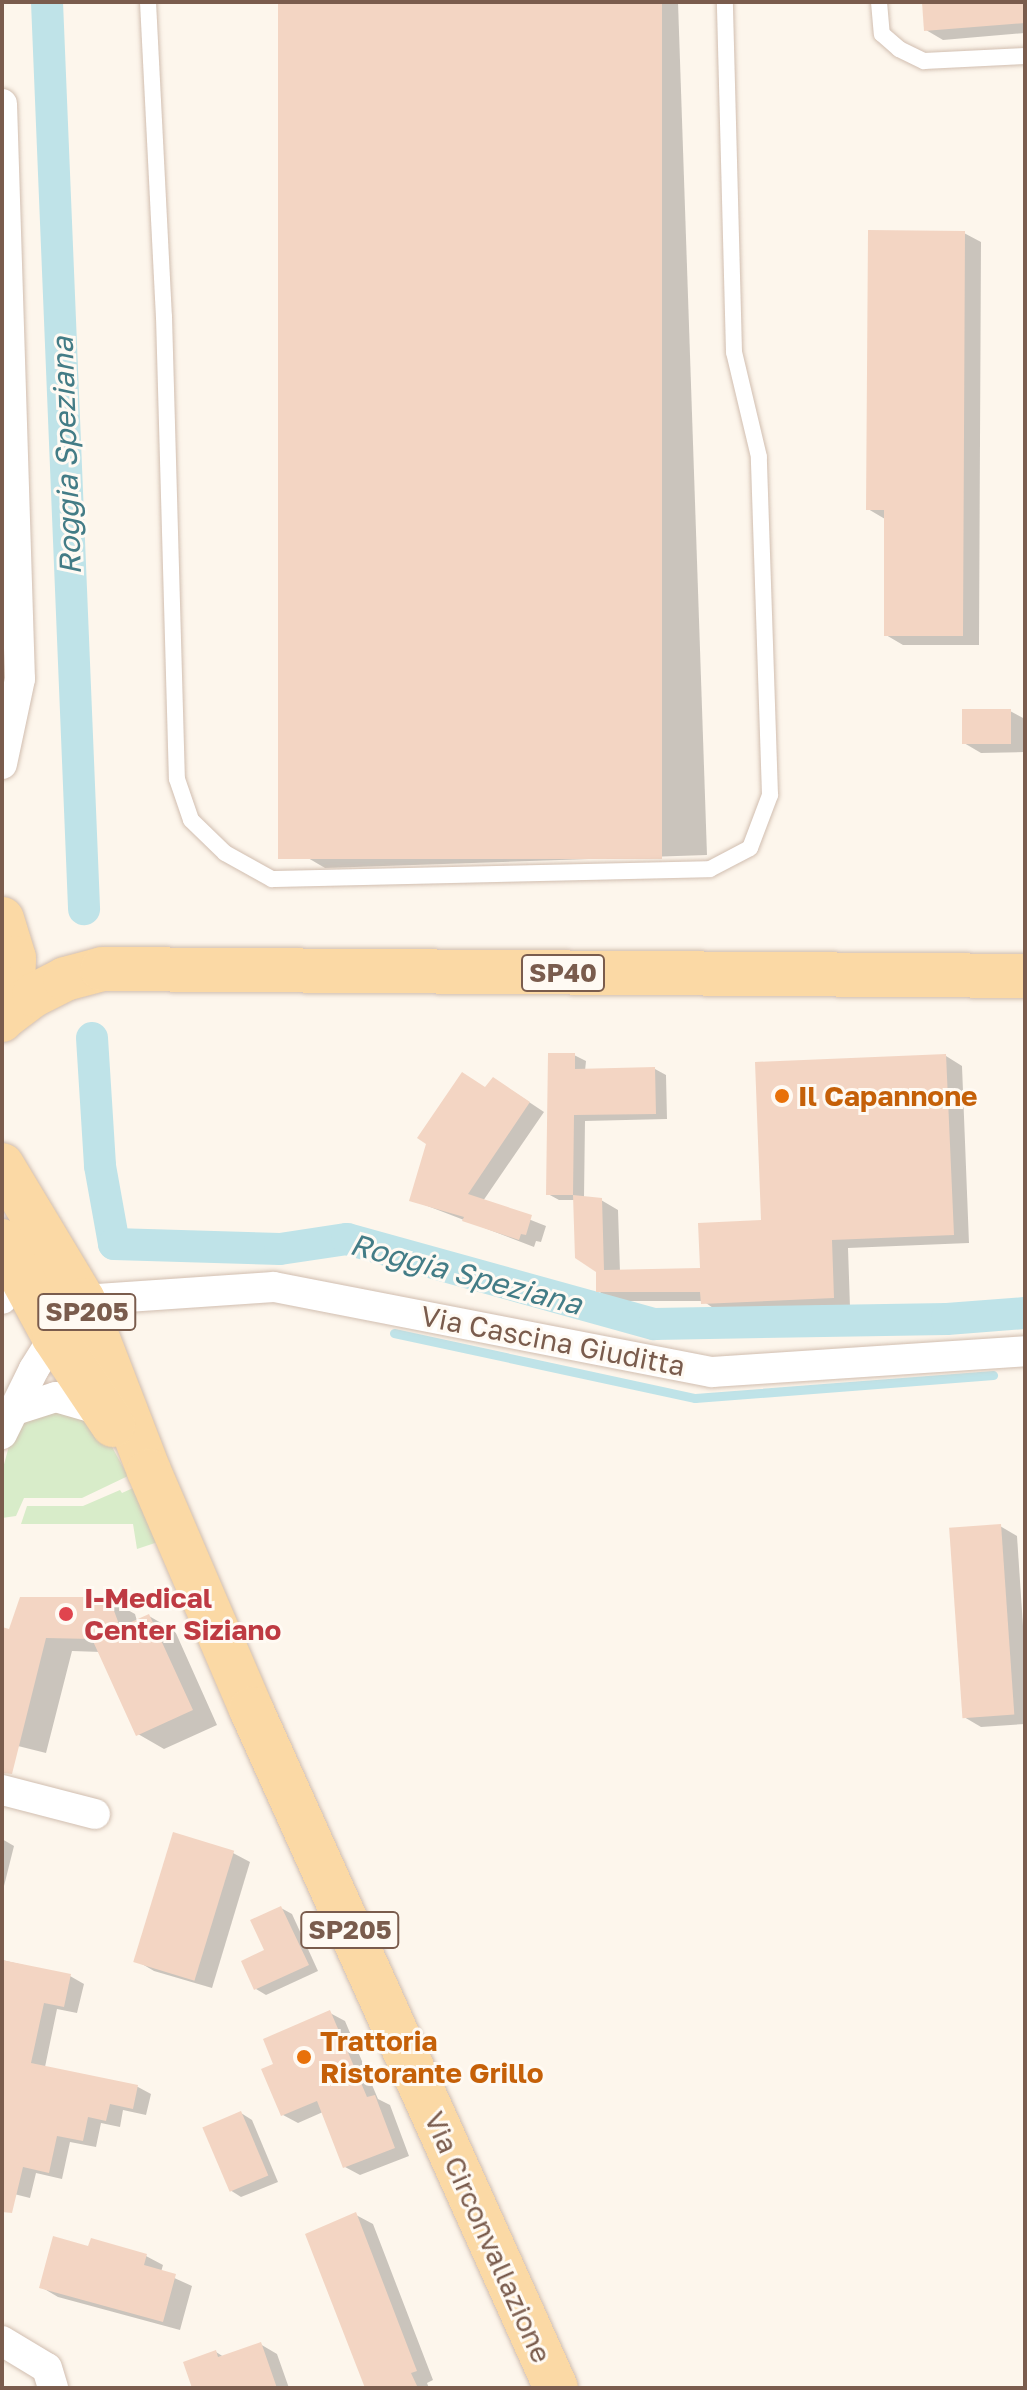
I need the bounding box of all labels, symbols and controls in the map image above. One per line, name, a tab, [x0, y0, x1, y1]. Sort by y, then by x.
water label: Roggia Speziana	[44, 336, 88, 576]
road number: SP40	[521, 951, 605, 995]
place label: Il Capannone	[798, 1079, 978, 1113]
marker: Il Capannone	[773, 1087, 791, 1105]
water label: Roggia Speziana	[346, 1226, 586, 1322]
road number: SP205	[37, 1290, 137, 1334]
street label: Via Cascina Giuditta	[418, 1299, 688, 1383]
place label: I-Medical Center Siziano	[84, 1581, 281, 1647]
marker: I-Medical Center Siziano	[55, 1603, 77, 1625]
road number: SP205	[300, 1908, 400, 1952]
place label: Trattoria Ristorante Grillo	[320, 2024, 544, 2090]
marker: Trattoria Ristorante Grillo	[295, 2048, 313, 2066]
street label: Via Circonvallazione	[417, 2106, 559, 2368]

